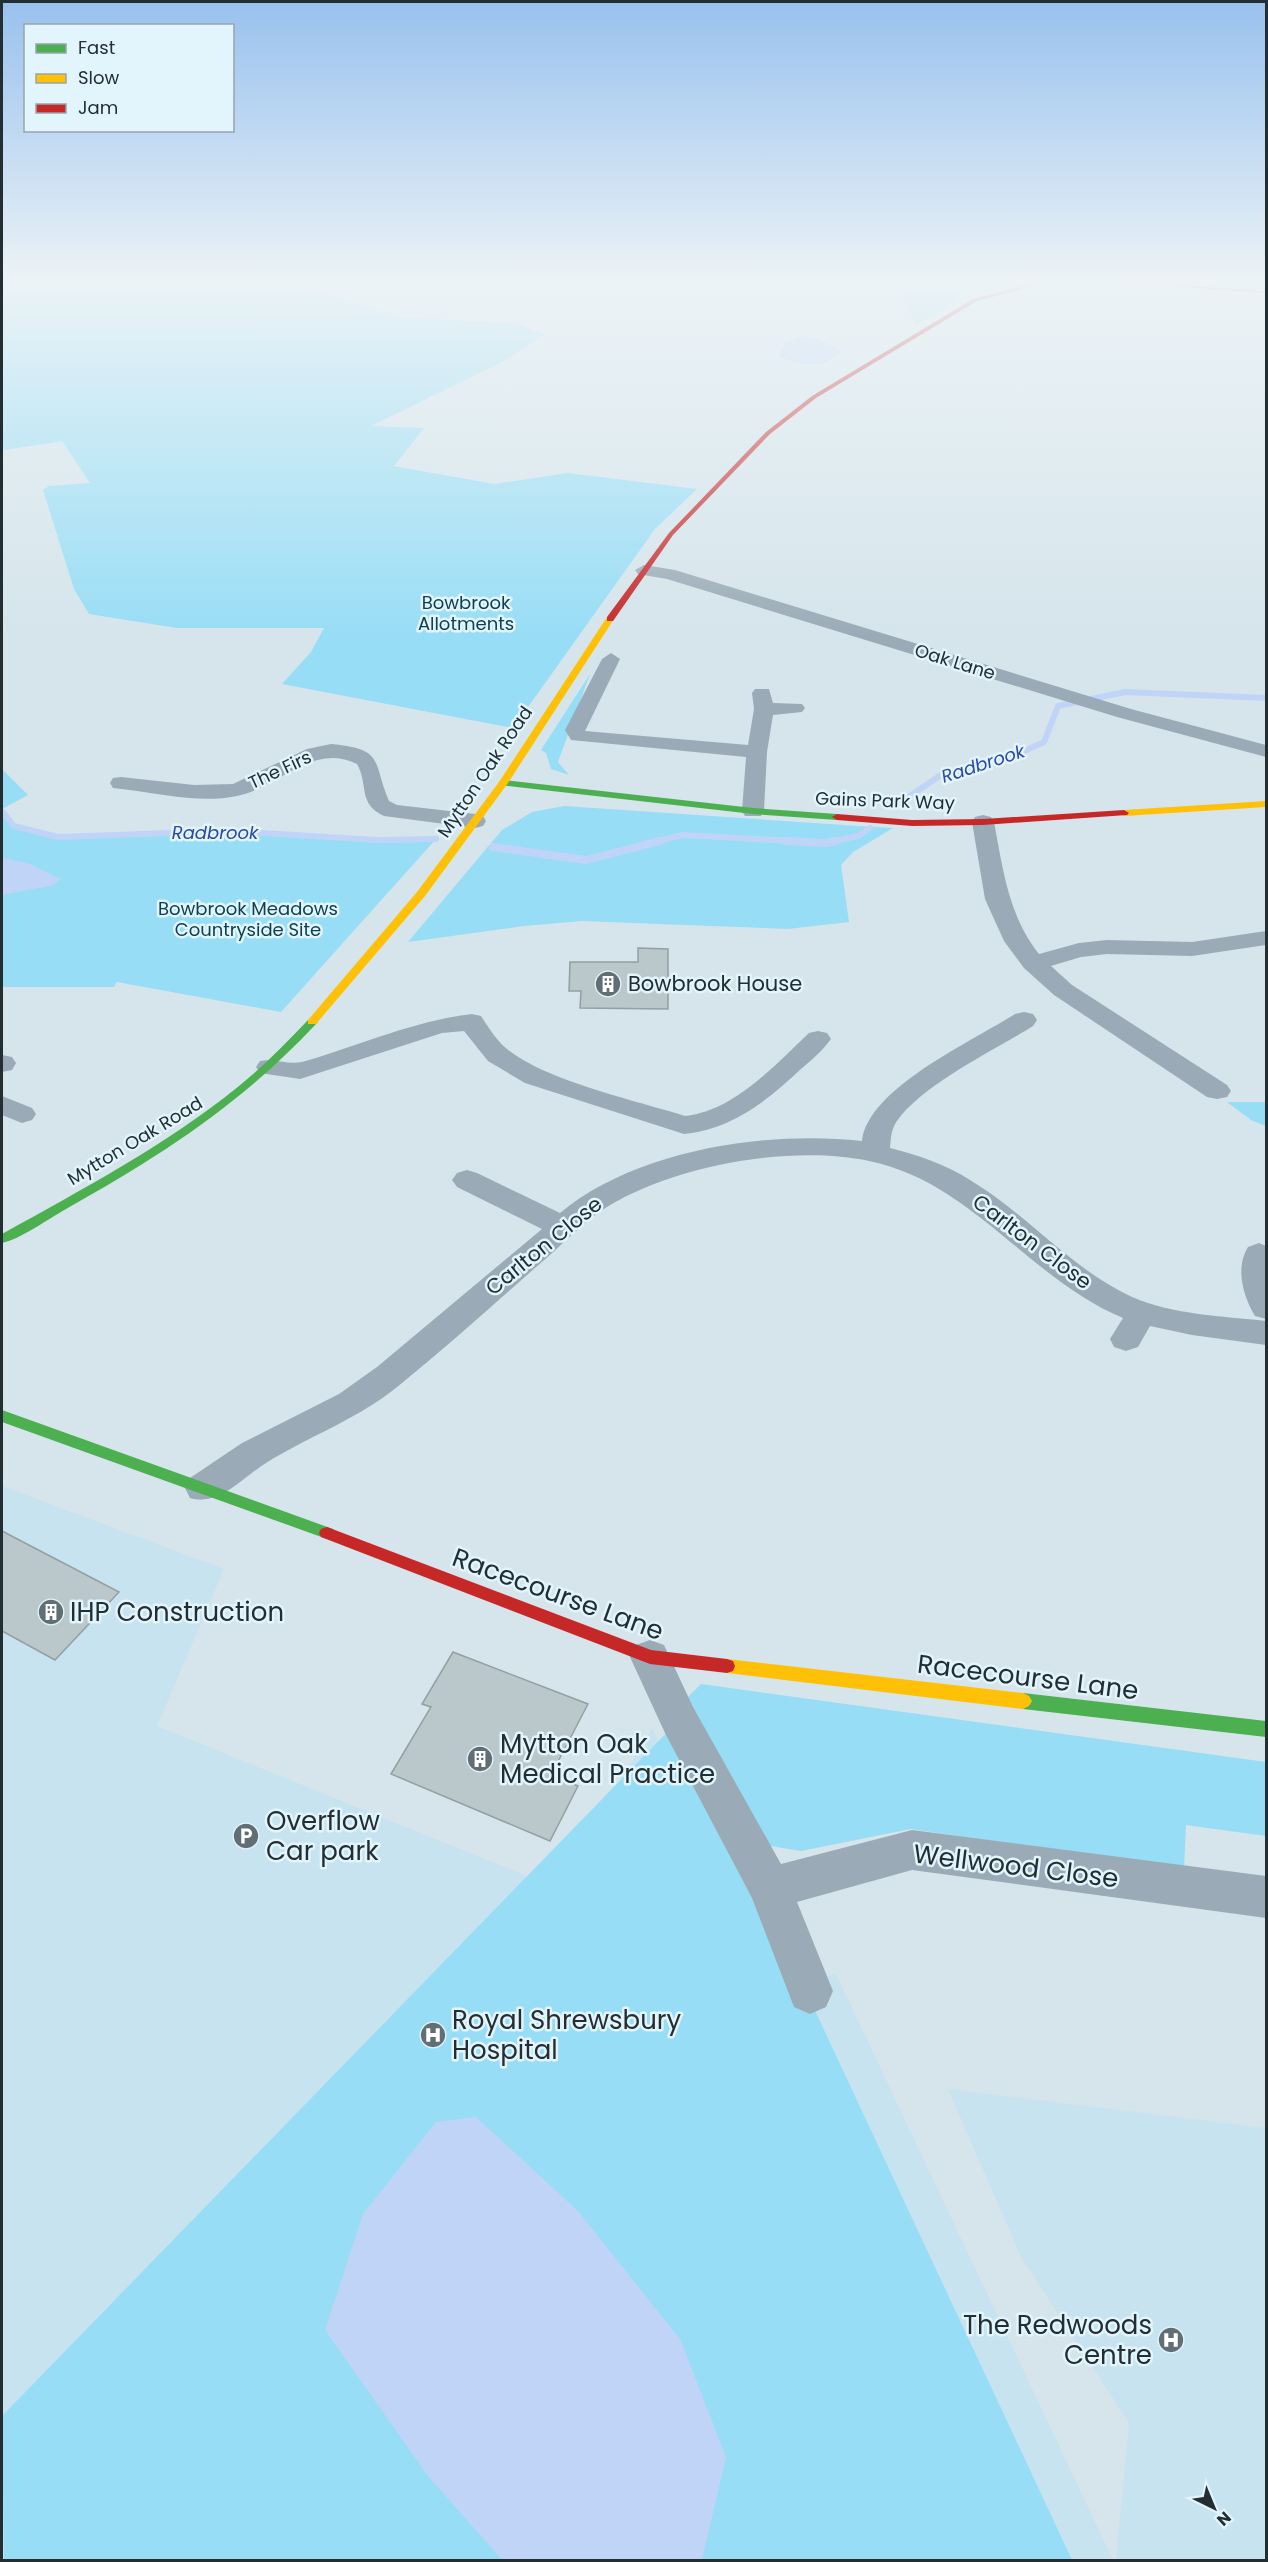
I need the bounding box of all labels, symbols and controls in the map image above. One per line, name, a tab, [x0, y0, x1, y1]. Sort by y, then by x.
legend	[24, 24, 234, 132]
text: Fast	[78, 35, 115, 60]
text: Slow	[78, 65, 120, 90]
text: Jam	[78, 95, 118, 120]
park label: Bowbrook Allotments	[418, 590, 514, 636]
street label: Oak Lane	[912, 637, 998, 686]
street label: Mytton Oak Road	[431, 701, 538, 842]
water label: Radbrook	[938, 738, 1029, 789]
street label: The Firs	[244, 744, 315, 795]
street label: Gains Park Way	[815, 786, 955, 815]
water label: Radbrook	[172, 820, 259, 845]
park label: Bowbrook Meadows Countryside Site	[158, 896, 338, 942]
building icon: Bowbrook House	[593, 969, 623, 999]
place label: Bowbrook House	[628, 969, 802, 998]
street label: Mytton Oak Road	[62, 1090, 207, 1191]
street label: Carlton Close	[967, 1187, 1098, 1296]
street label: Carlton Close	[479, 1190, 608, 1302]
street label: Racecourse Lane	[447, 1539, 669, 1649]
place label: IHP Construction	[70, 1594, 284, 1630]
building icon: IHP Construction	[36, 1597, 66, 1627]
street label: Racecourse Lane	[916, 1646, 1140, 1708]
place label: Mytton Oak Medical Practice	[500, 1726, 715, 1792]
building icon: Mytton Oak Medical Practice	[465, 1744, 495, 1774]
place label: Overflow Car park	[266, 1803, 380, 1869]
parking icon: Overflow Car park	[231, 1821, 261, 1851]
street label: Wellwood Close	[911, 1836, 1121, 1896]
place label: Royal Shrewsbury Hospital	[452, 2002, 682, 2068]
hospital icon: Royal Shrewsbury Hospital	[418, 2020, 448, 2050]
place label: The Redwoods Centre	[963, 2307, 1152, 2373]
hospital icon: The Redwoods Centre	[1156, 2325, 1186, 2355]
north arrow	[1184, 2478, 1244, 2538]
text: N	[1212, 2506, 1236, 2531]

